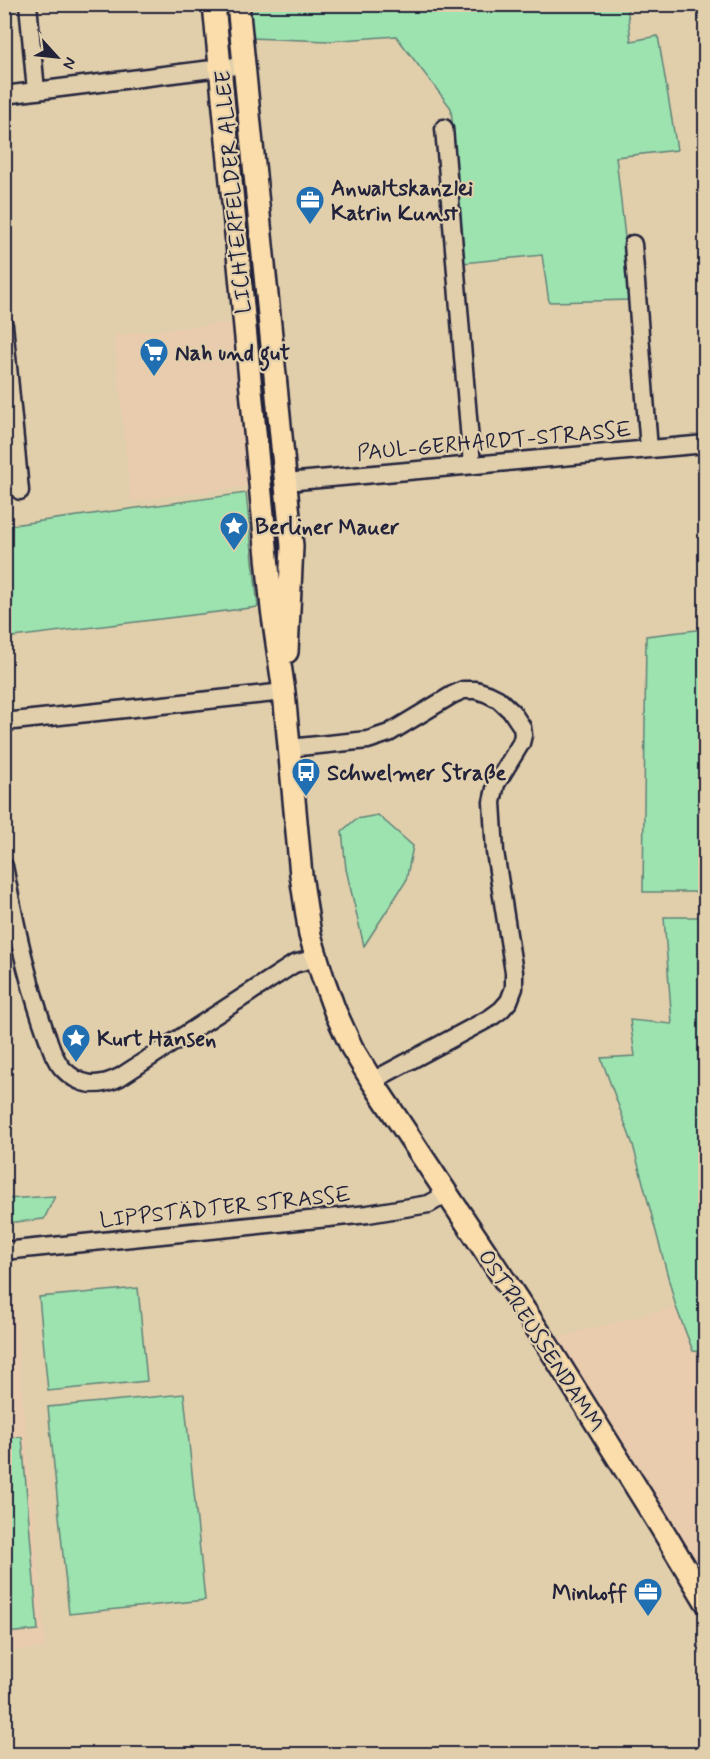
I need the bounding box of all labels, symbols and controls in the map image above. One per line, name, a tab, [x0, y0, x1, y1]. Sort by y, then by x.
north arrow	[27, 27, 87, 87]
text: N	[57, 54, 81, 73]
street label: LICHTERFELDER ALLEE	[209, 69, 259, 315]
place label: Anwaltskanzlei Katrin Kunst	[331, 175, 473, 228]
office icon: Anwaltskanzlei Katrin Kunst	[294, 184, 326, 226]
supermarket icon: Nah und gut	[138, 336, 170, 378]
place label: Nah und gut	[175, 340, 291, 372]
street label: PAUL-GERHARDT-STRASSE	[356, 416, 633, 468]
place icon: Berliner Mauer	[218, 510, 250, 552]
place label: Berliner Mauer	[255, 514, 400, 542]
bus stop icon: Schwelmer Straße	[290, 756, 322, 798]
place label: Schwelmer Straße	[327, 760, 506, 788]
place icon: Kurt Hansen	[60, 1022, 92, 1064]
place label: Kurt Hansen	[97, 1026, 216, 1054]
street label: LIPPSTÄDTER STRASSE	[98, 1181, 352, 1235]
street label: OSTPREUSSENDAMM	[471, 1245, 610, 1437]
office icon: Minhoff	[632, 1576, 664, 1618]
place label: Minhoff	[552, 1580, 627, 1608]

